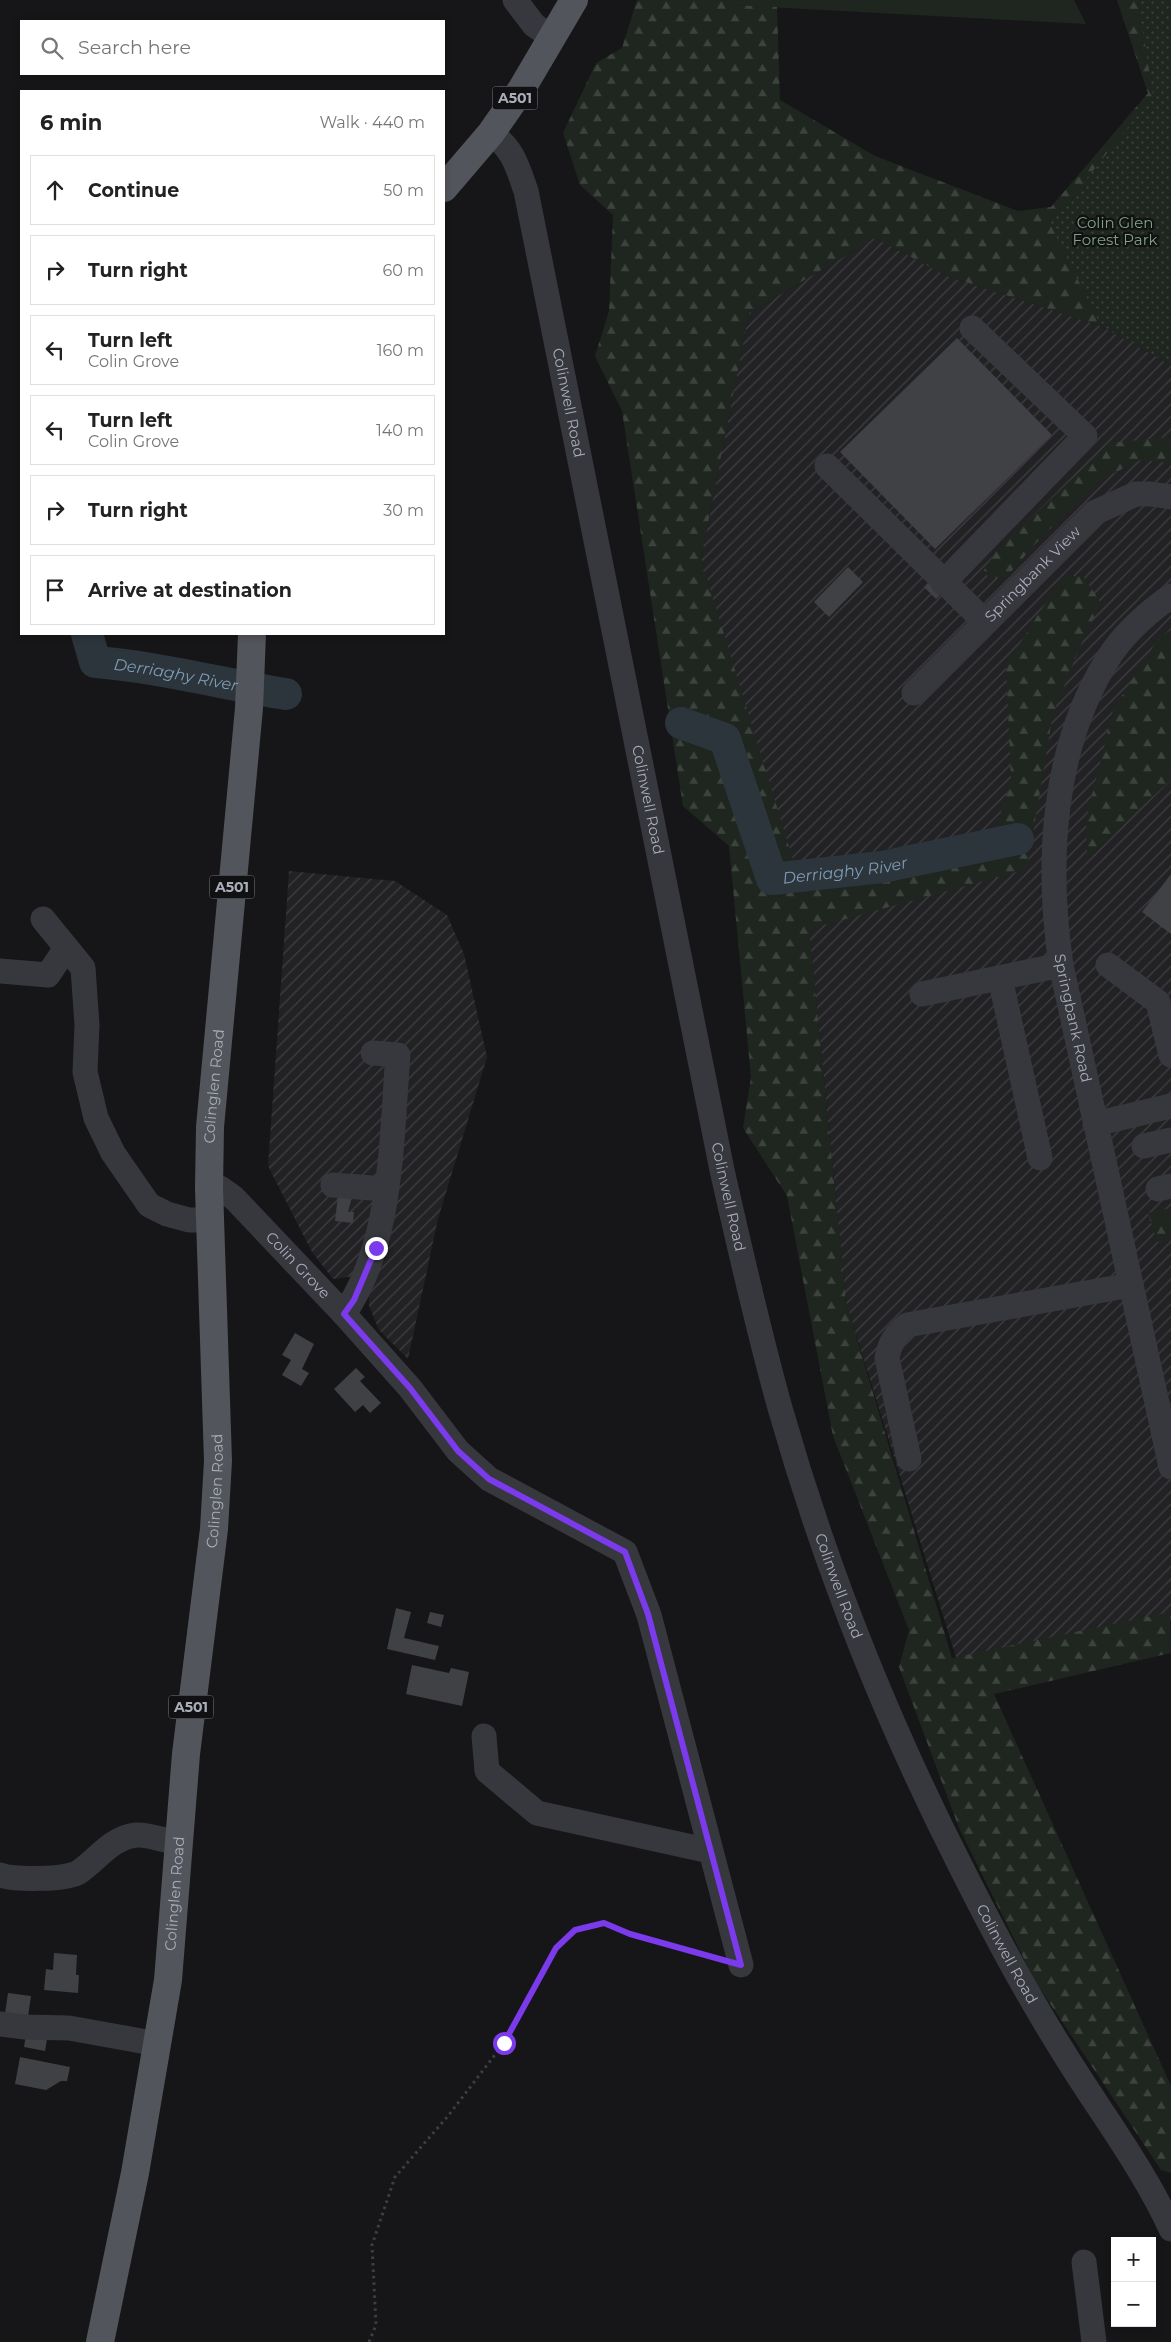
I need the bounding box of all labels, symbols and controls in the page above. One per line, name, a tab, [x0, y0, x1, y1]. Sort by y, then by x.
search box	[20, 20, 445, 75]
icon: search	[38, 34, 66, 62]
text: Search here	[78, 36, 191, 59]
road number: A501	[492, 86, 538, 110]
text: 6 min	[40, 110, 102, 135]
text: Walk · 440 m	[319, 113, 425, 132]
icon: ahead	[41, 176, 69, 204]
text: Continue	[88, 179, 179, 202]
text: 50 m	[383, 181, 424, 200]
park label: Colin Glen Forest Park	[1072, 213, 1158, 249]
icon: right	[41, 256, 69, 284]
text: Turn right	[88, 259, 188, 282]
text: 60 m	[382, 261, 424, 280]
text: Turn left	[88, 329, 173, 352]
icon: left	[41, 336, 69, 364]
text: 160 m	[377, 341, 424, 360]
street label: Colinwell Road	[549, 346, 589, 459]
text: Colin Grove	[88, 352, 179, 371]
text: Turn left	[88, 409, 173, 432]
icon: left	[41, 416, 69, 444]
text: 140 m	[376, 421, 424, 440]
text: Colin Grove	[88, 432, 179, 451]
icon: right	[41, 496, 69, 524]
text: Turn right	[88, 499, 188, 522]
text: 30 m	[383, 501, 424, 520]
street label: Springbank View	[980, 521, 1085, 626]
icon: arrive	[41, 576, 69, 604]
text: Arrive at destination	[88, 579, 292, 602]
water label: Derriaghy River	[113, 655, 240, 695]
street label: Colinwell Road	[628, 743, 669, 856]
water label: Derriaghy River	[782, 853, 910, 888]
road number: A501	[210, 876, 254, 899]
street label: Springbank Road	[1051, 953, 1096, 1084]
street label: Colinglen Road	[200, 1028, 228, 1144]
street label: Colinwell Road	[708, 1140, 750, 1253]
street label: Colin Grove	[262, 1227, 335, 1303]
route end	[365, 1237, 388, 1260]
street label: Colinglen Road	[202, 1433, 227, 1549]
street label: Colinwell Road	[811, 1531, 867, 1641]
road number: A501	[168, 1695, 214, 1718]
street label: Colinglen Road	[160, 1836, 188, 1952]
street label: Colinwell Road	[972, 1900, 1042, 2007]
route start	[493, 2032, 516, 2055]
map controls	[1111, 2237, 1156, 2327]
button: +	[1111, 2237, 1156, 2282]
button: −	[1111, 2282, 1156, 2327]

